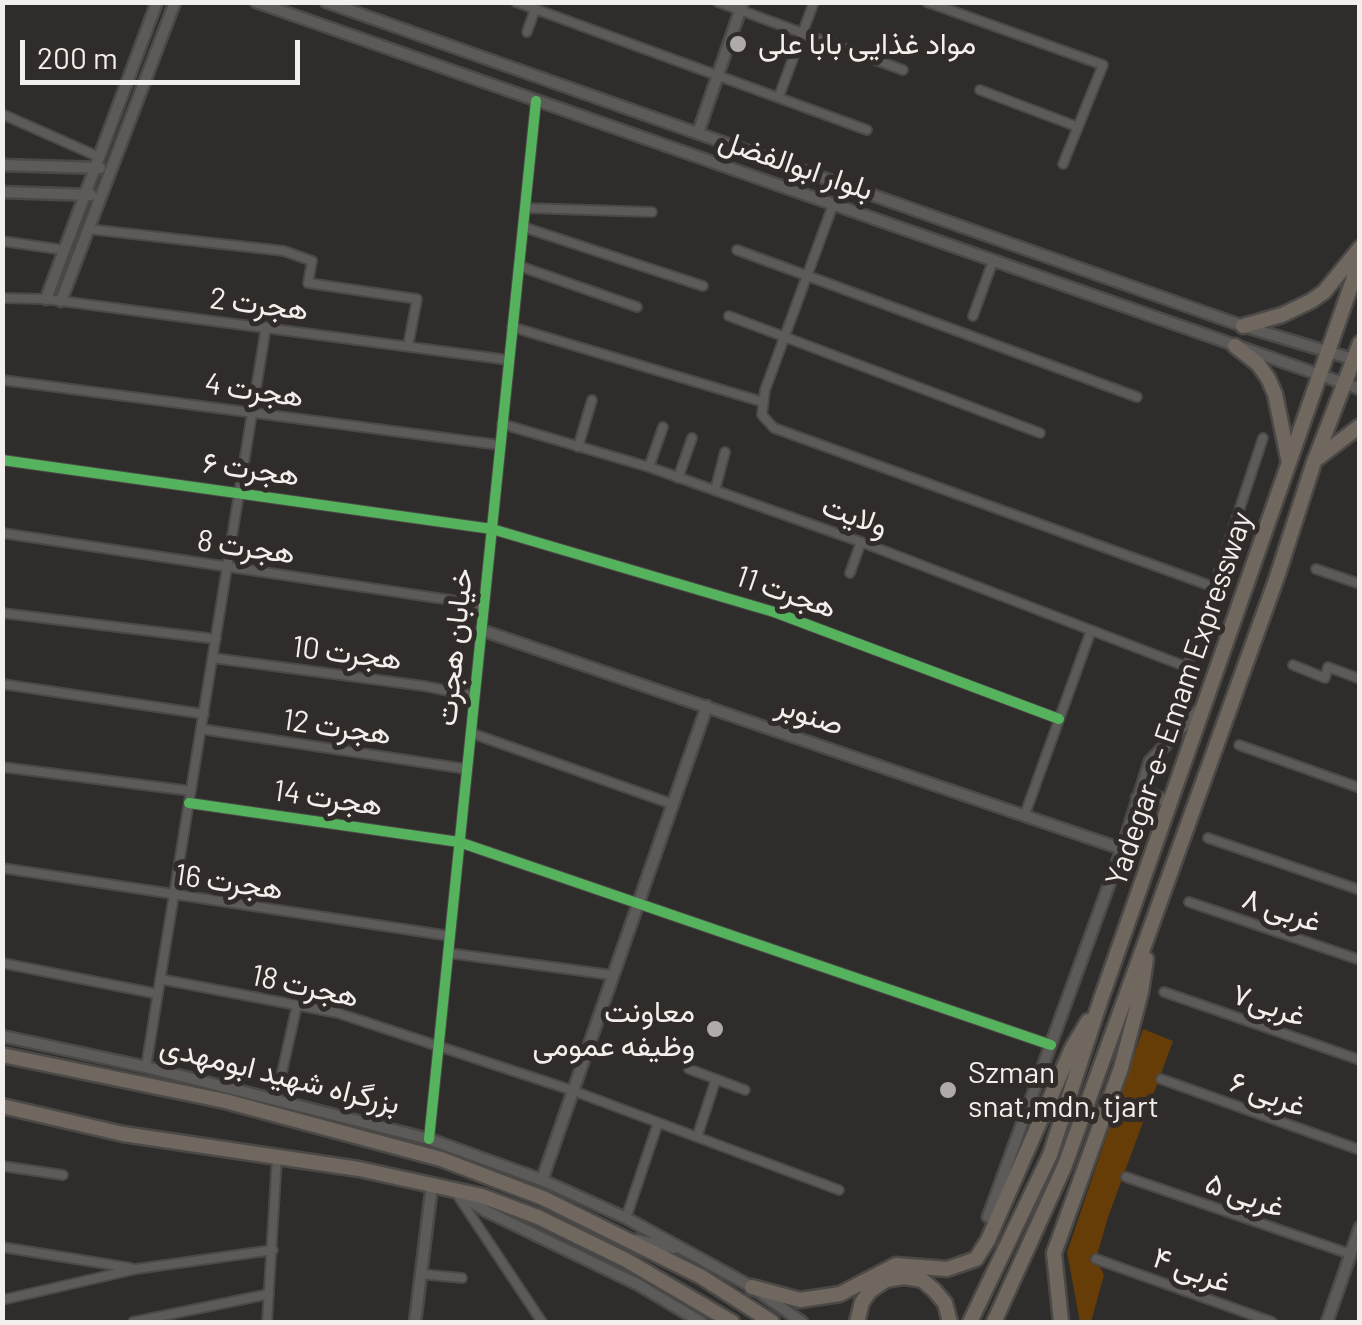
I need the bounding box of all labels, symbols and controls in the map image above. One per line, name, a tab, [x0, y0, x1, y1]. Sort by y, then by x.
scale bar	[25, 20, 305, 82]
place label: مواد غذایی بابا علی	[758, 26, 976, 62]
marker: مواد غذایی بابا علی	[727, 33, 749, 55]
text: 200 m	[37, 39, 118, 75]
street label: بلوار ابوالفضل	[714, 122, 878, 208]
street label: هجرت 2	[208, 280, 310, 328]
street label: هجرت 4	[202, 365, 306, 415]
street label: هجرت ۶	[200, 444, 302, 494]
street label: ولایت	[817, 488, 893, 544]
street label: Yadegar-e- Emam Expressway	[1098, 507, 1260, 891]
street label: هجرت 8	[195, 522, 297, 572]
street label: هجرت 11	[731, 558, 841, 626]
street label: خیابان هجرت	[428, 566, 480, 728]
street label: هجرت 10	[290, 628, 404, 678]
street label: صنوبر	[772, 687, 848, 743]
street label: هجرت 12	[280, 702, 394, 752]
street label: هجرت 14	[271, 773, 385, 823]
street label: هجرت 16	[173, 857, 285, 907]
street label: غربی ۸	[1238, 880, 1326, 940]
street label: هجرت 18	[248, 957, 362, 1015]
street label: غربی۷	[1228, 976, 1310, 1034]
place label: معاونت وظیفه عمومی	[533, 994, 695, 1064]
marker: معاونت وظیفه عمومی	[704, 1018, 726, 1040]
street label: بزرگراه شهید ابومهدی	[156, 1028, 404, 1122]
place label: Szman snat,mdn, tjart	[968, 1055, 1159, 1126]
street label: غربی ۶	[1225, 1064, 1311, 1124]
marker: Szman snat,mdn, tjart	[937, 1079, 959, 1101]
street label: غربی ۵	[1201, 1165, 1289, 1225]
street label: غربی ۴	[1148, 1239, 1236, 1301]

